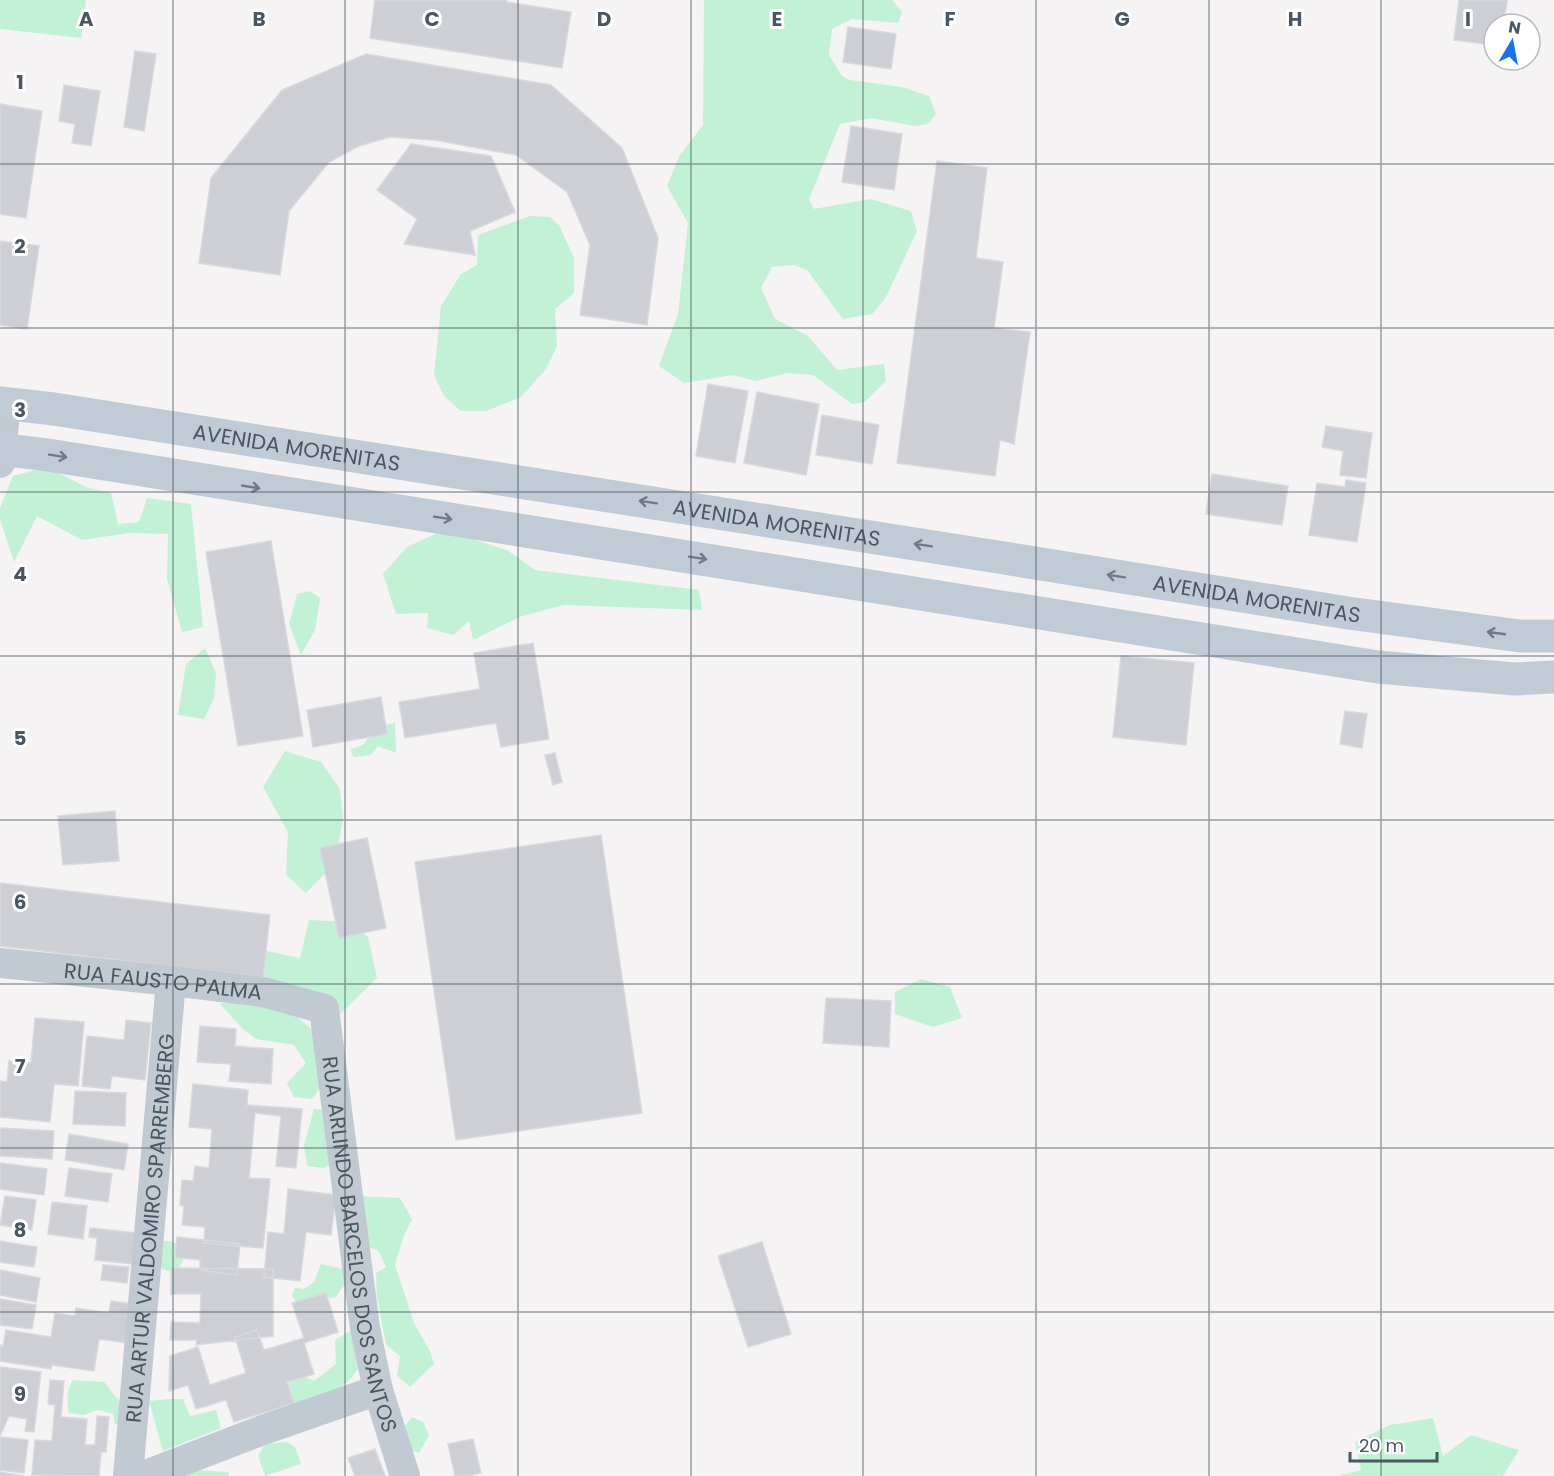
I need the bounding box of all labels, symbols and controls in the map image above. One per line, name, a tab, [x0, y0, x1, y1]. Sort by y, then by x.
text: A	[79, 5, 94, 33]
text: B	[252, 5, 266, 33]
text: C	[424, 5, 440, 33]
text: D	[597, 5, 611, 33]
text: E	[772, 5, 782, 33]
text: F	[945, 5, 956, 33]
text: G	[1114, 5, 1130, 33]
text: H	[1288, 5, 1302, 33]
text: I	[1465, 5, 1471, 33]
north arrow	[1482, 12, 1542, 72]
text: N	[1507, 15, 1522, 40]
text: 1	[16, 68, 24, 96]
text: 2	[14, 232, 26, 260]
text: 3	[14, 396, 26, 424]
street label: AVENIDA MORENITAS	[191, 416, 403, 478]
one-way arrow	[48, 451, 67, 462]
one-way arrow	[240, 482, 260, 493]
street label: AVENIDA MORENITAS	[671, 492, 883, 553]
one-way arrow	[638, 497, 658, 508]
one-way arrow	[433, 512, 453, 523]
one-way arrow	[914, 539, 934, 550]
one-way arrow	[688, 553, 707, 564]
text: 4	[13, 560, 27, 588]
street label: AVENIDA MORENITAS	[1151, 568, 1362, 629]
one-way arrow	[1107, 570, 1126, 581]
one-way arrow	[1486, 627, 1506, 638]
text: 5	[14, 724, 27, 752]
text: 6	[14, 888, 26, 916]
street label: RUA FAUSTO PALMA	[63, 955, 264, 1006]
street label: RUA ARTUR VALDOMIRO SPARREMBERG	[118, 1032, 181, 1424]
text: 7	[15, 1052, 26, 1080]
street label: RUA ARLINDO BARCELOS DOS SANTOS	[316, 1054, 405, 1436]
text: 8	[14, 1216, 26, 1244]
text: 9	[14, 1380, 26, 1408]
scale bar	[1350, 1425, 1437, 1463]
text: 20 m	[1359, 1433, 1404, 1458]

